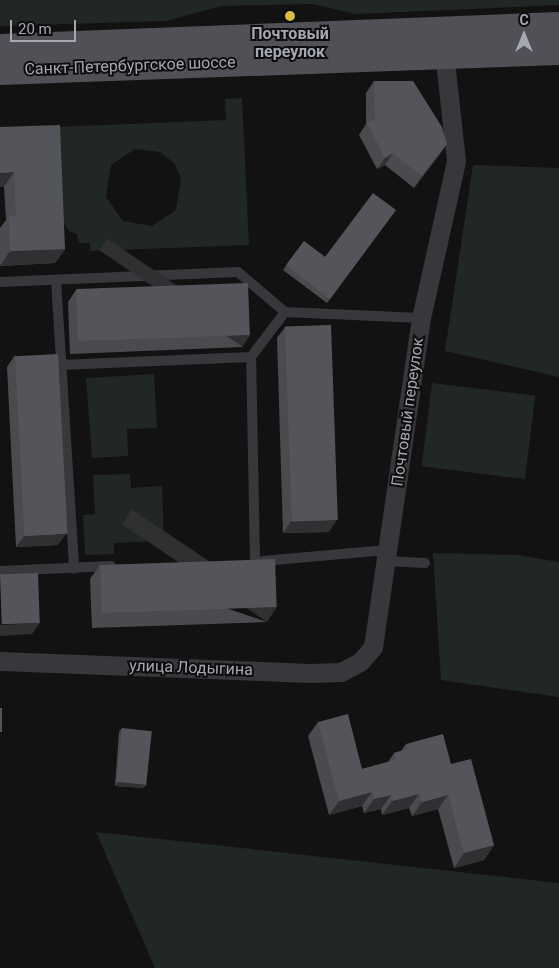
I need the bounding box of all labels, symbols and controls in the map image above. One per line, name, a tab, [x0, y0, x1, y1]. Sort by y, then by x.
scale bar	[12, 10, 79, 42]
marker: Почтовый переулок	[284, 10, 296, 22]
north arrow	[499, 10, 549, 60]
text: С	[519, 12, 529, 28]
text: 20 m	[18, 20, 52, 38]
place label: Почтовый переулок	[251, 24, 329, 62]
street label: Санкт-Петербургское шоссе	[24, 53, 236, 79]
street label: Почтовый переулок	[388, 336, 428, 488]
street label: улица Лодыгина	[129, 656, 253, 680]

